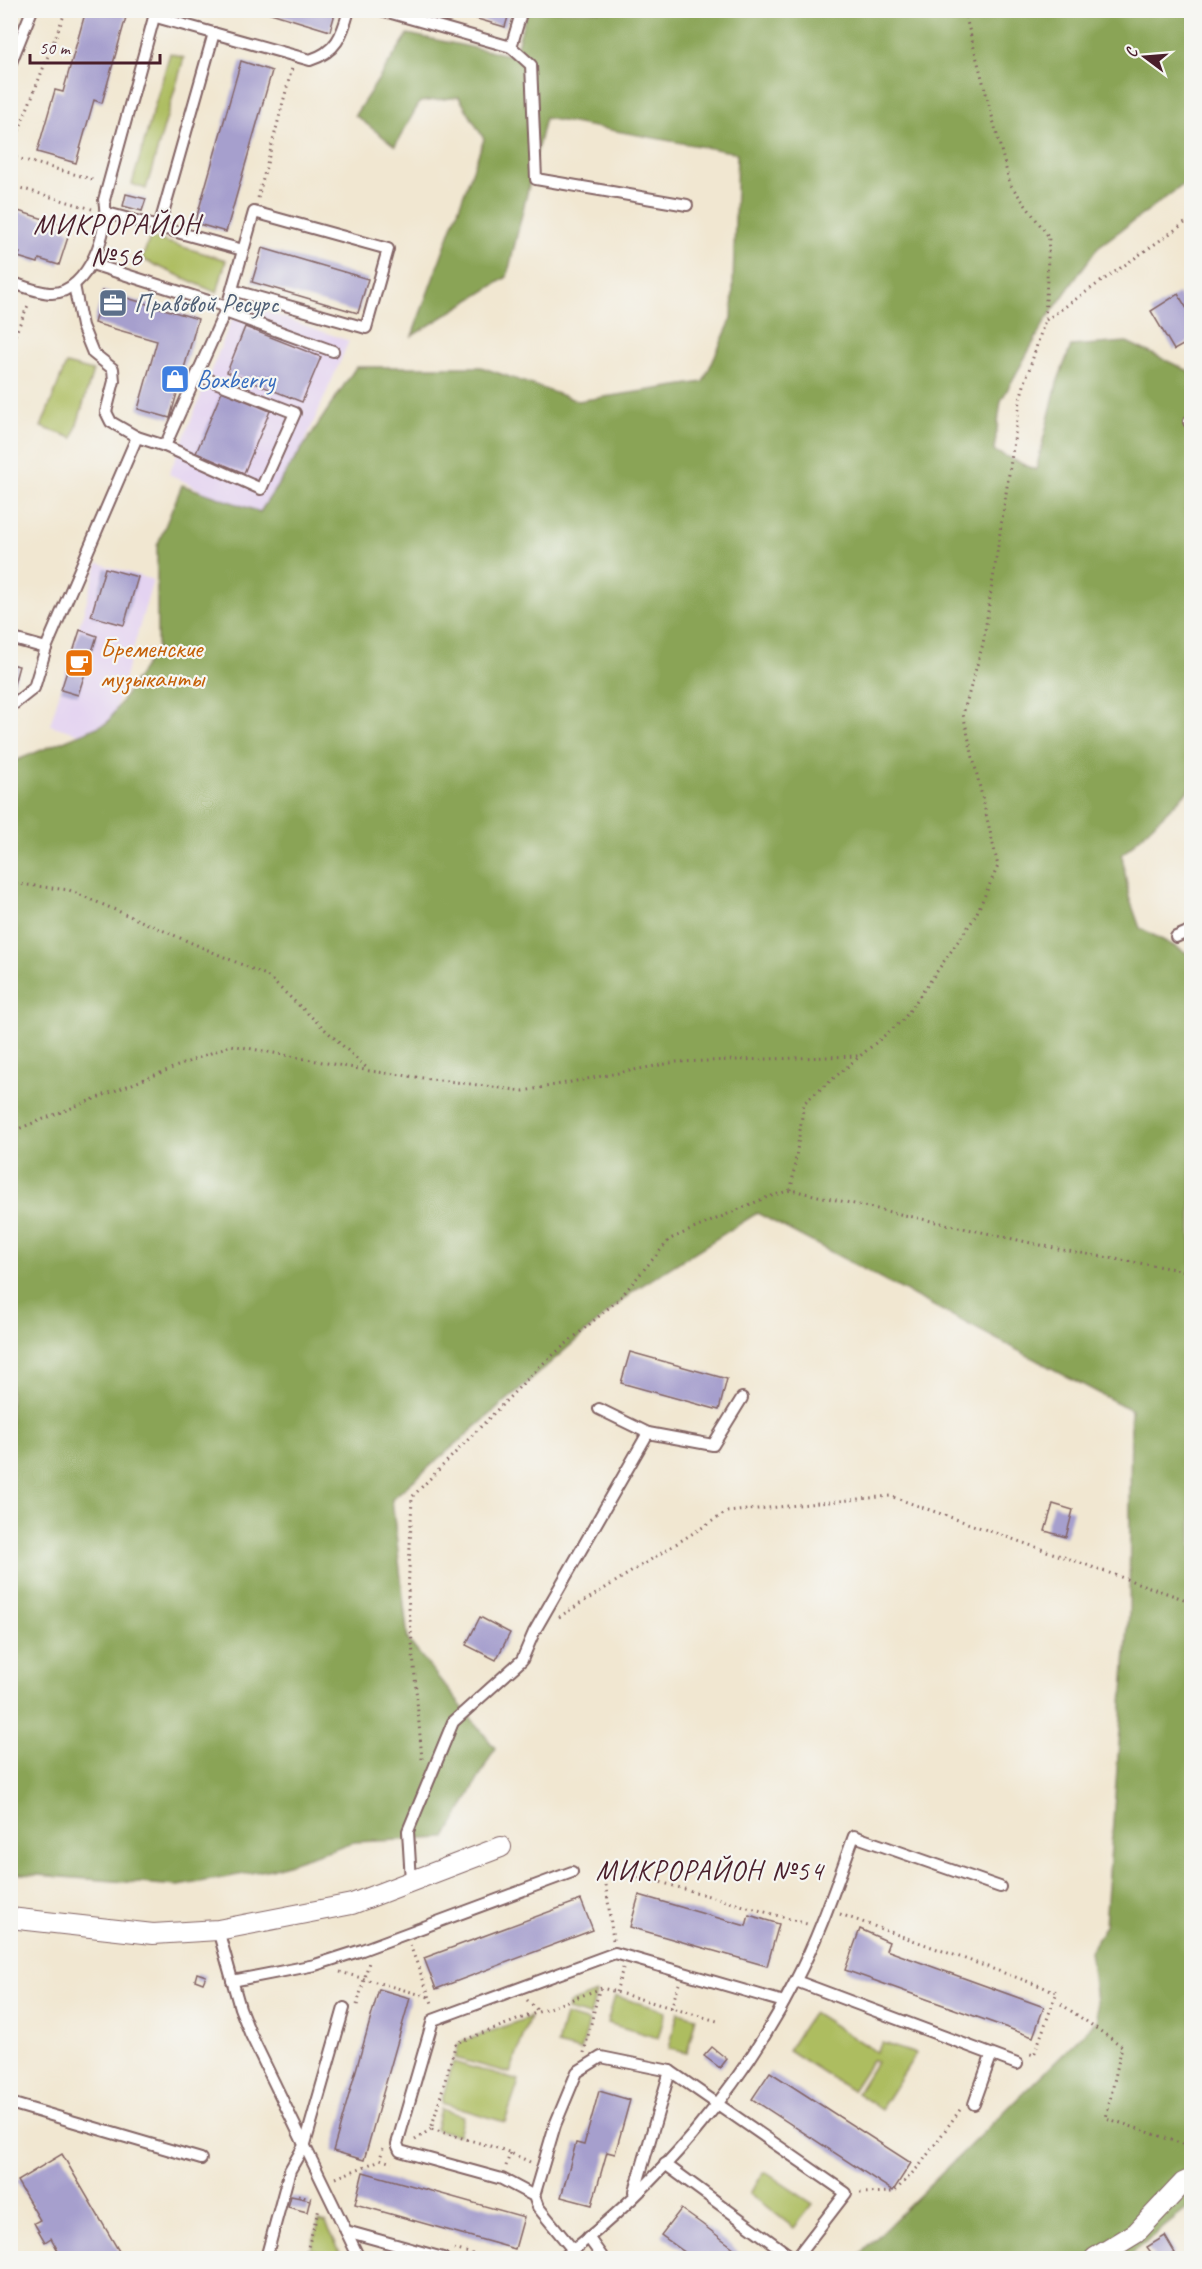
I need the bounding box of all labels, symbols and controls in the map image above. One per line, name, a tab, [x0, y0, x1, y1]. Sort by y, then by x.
scale bar	[30, 27, 160, 65]
north arrow	[1115, 27, 1175, 87]
text: 50 m	[39, 37, 72, 59]
text: С	[1121, 45, 1143, 60]
district label: МИКРОРАЙОН №56	[33, 207, 203, 274]
office icon: Правовой Ресурс	[97, 287, 129, 319]
place label: Правовой Ресурс	[134, 287, 280, 320]
shop icon: Boxberry	[159, 363, 191, 395]
place label: Boxberry	[196, 363, 277, 396]
place label: Бременские музыканты	[100, 632, 206, 695]
cafe icon: Бременские музыканты	[63, 647, 95, 679]
district label: МИКРОРАЙОН №54	[596, 1853, 825, 1888]

